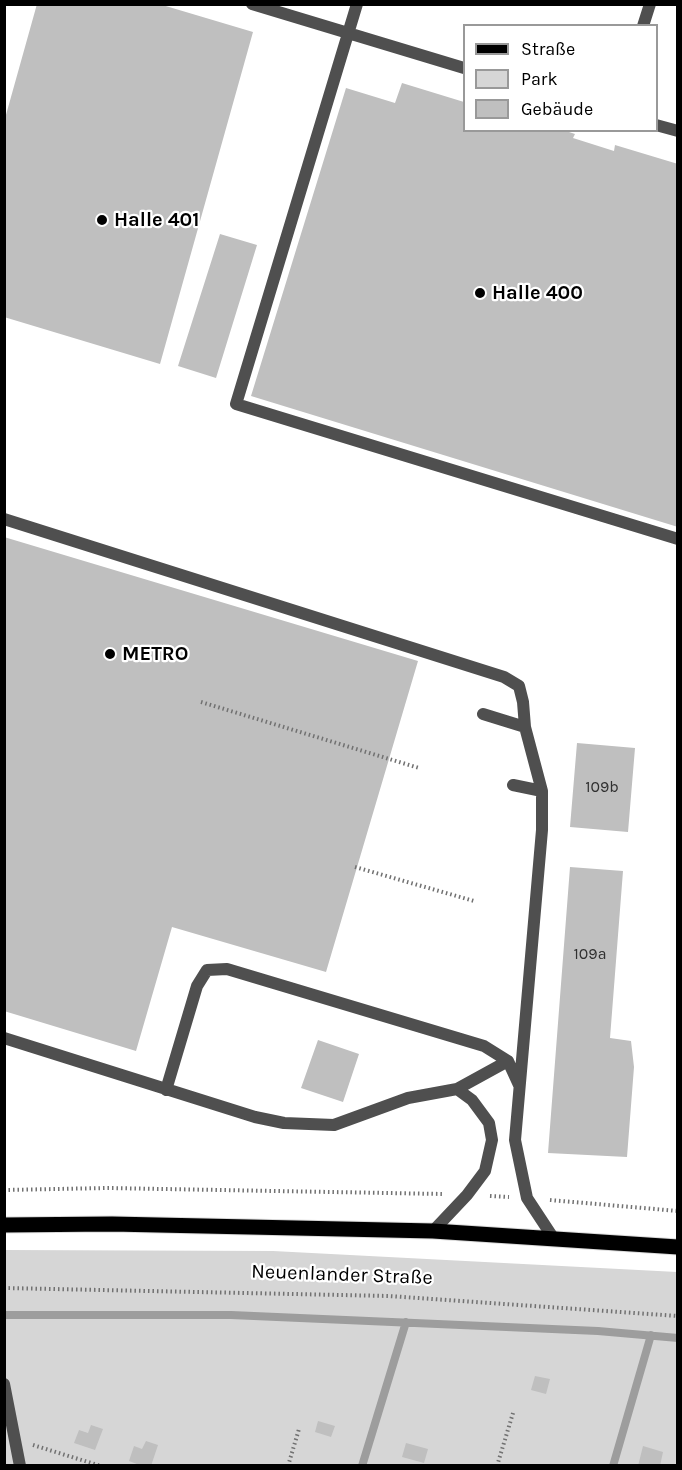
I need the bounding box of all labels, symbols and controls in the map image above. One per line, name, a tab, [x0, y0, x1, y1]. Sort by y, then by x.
legend	[463, 24, 658, 132]
text: Straße	[521, 38, 575, 60]
text: Park	[521, 68, 558, 90]
text: Gebäude	[521, 98, 593, 120]
place label: Halle 401	[114, 208, 199, 232]
marker: Halle 401	[95, 213, 109, 227]
place label: Halle 400	[492, 281, 583, 305]
marker: Halle 400	[473, 286, 487, 300]
place label: METRO	[122, 642, 188, 666]
marker: METRO	[103, 647, 117, 661]
house number: 109b	[585, 777, 619, 797]
house number: 109a	[574, 944, 606, 964]
street label: Neuenlander Straße	[251, 1260, 433, 1290]

